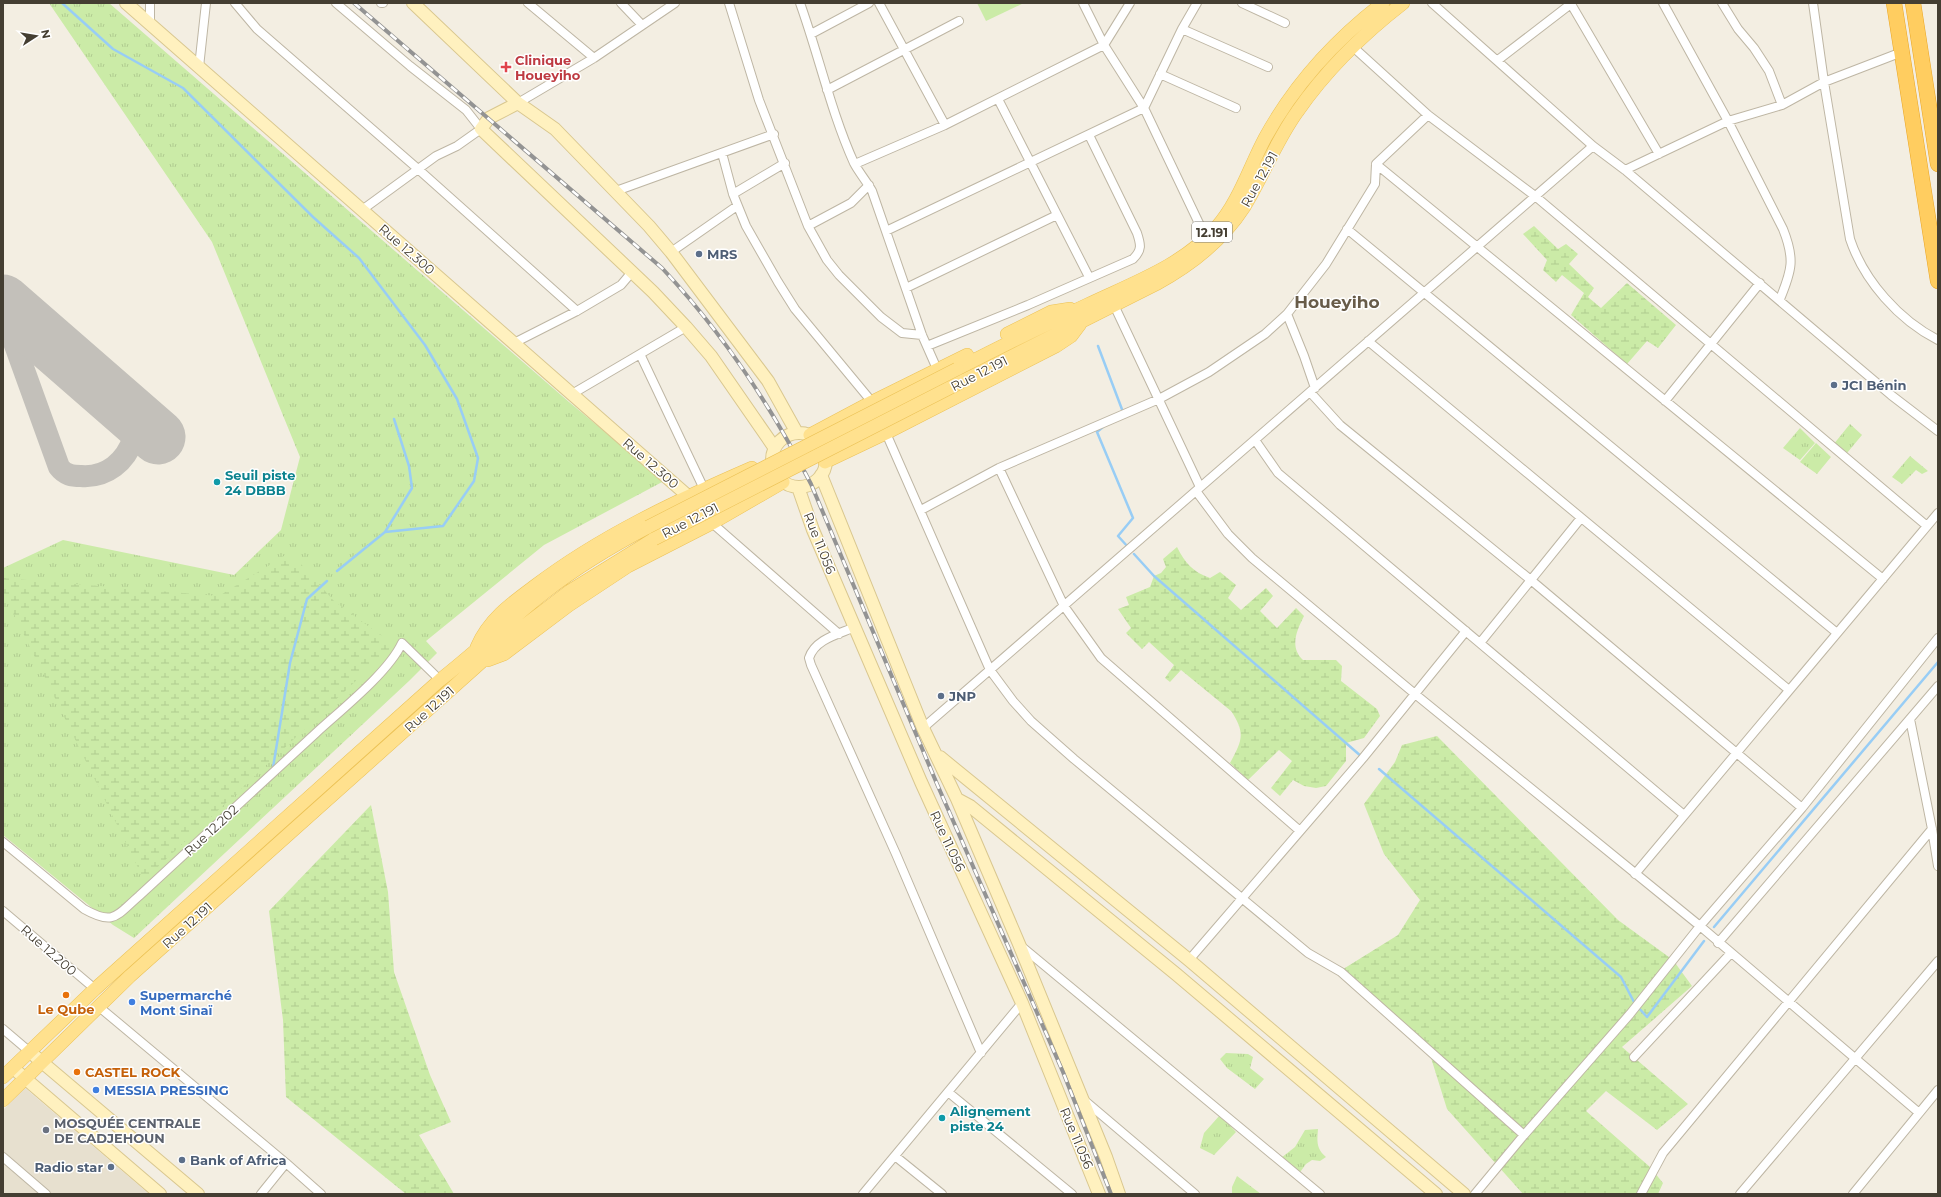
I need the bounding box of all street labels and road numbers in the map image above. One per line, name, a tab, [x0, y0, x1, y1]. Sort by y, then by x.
street label: Rue 12.191	[1237, 148, 1281, 210]
street label: Rue 12.300	[376, 220, 438, 278]
road number: 12.191	[1192, 222, 1232, 242]
street label: Rue 12.191	[948, 352, 1010, 394]
street label: Rue 12.300	[620, 434, 682, 492]
street label: Rue 12.191	[659, 499, 721, 541]
street label: Rue 11.056	[800, 510, 840, 576]
street label: Rue 12.191	[401, 682, 457, 736]
street label: Rue 12.202	[181, 801, 241, 859]
street label: Rue 11.056	[927, 808, 969, 874]
street label: Rue 12.191	[159, 898, 215, 952]
street label: Rue 12.200	[18, 921, 80, 979]
street label: Rue 11.056	[1057, 1105, 1097, 1171]

